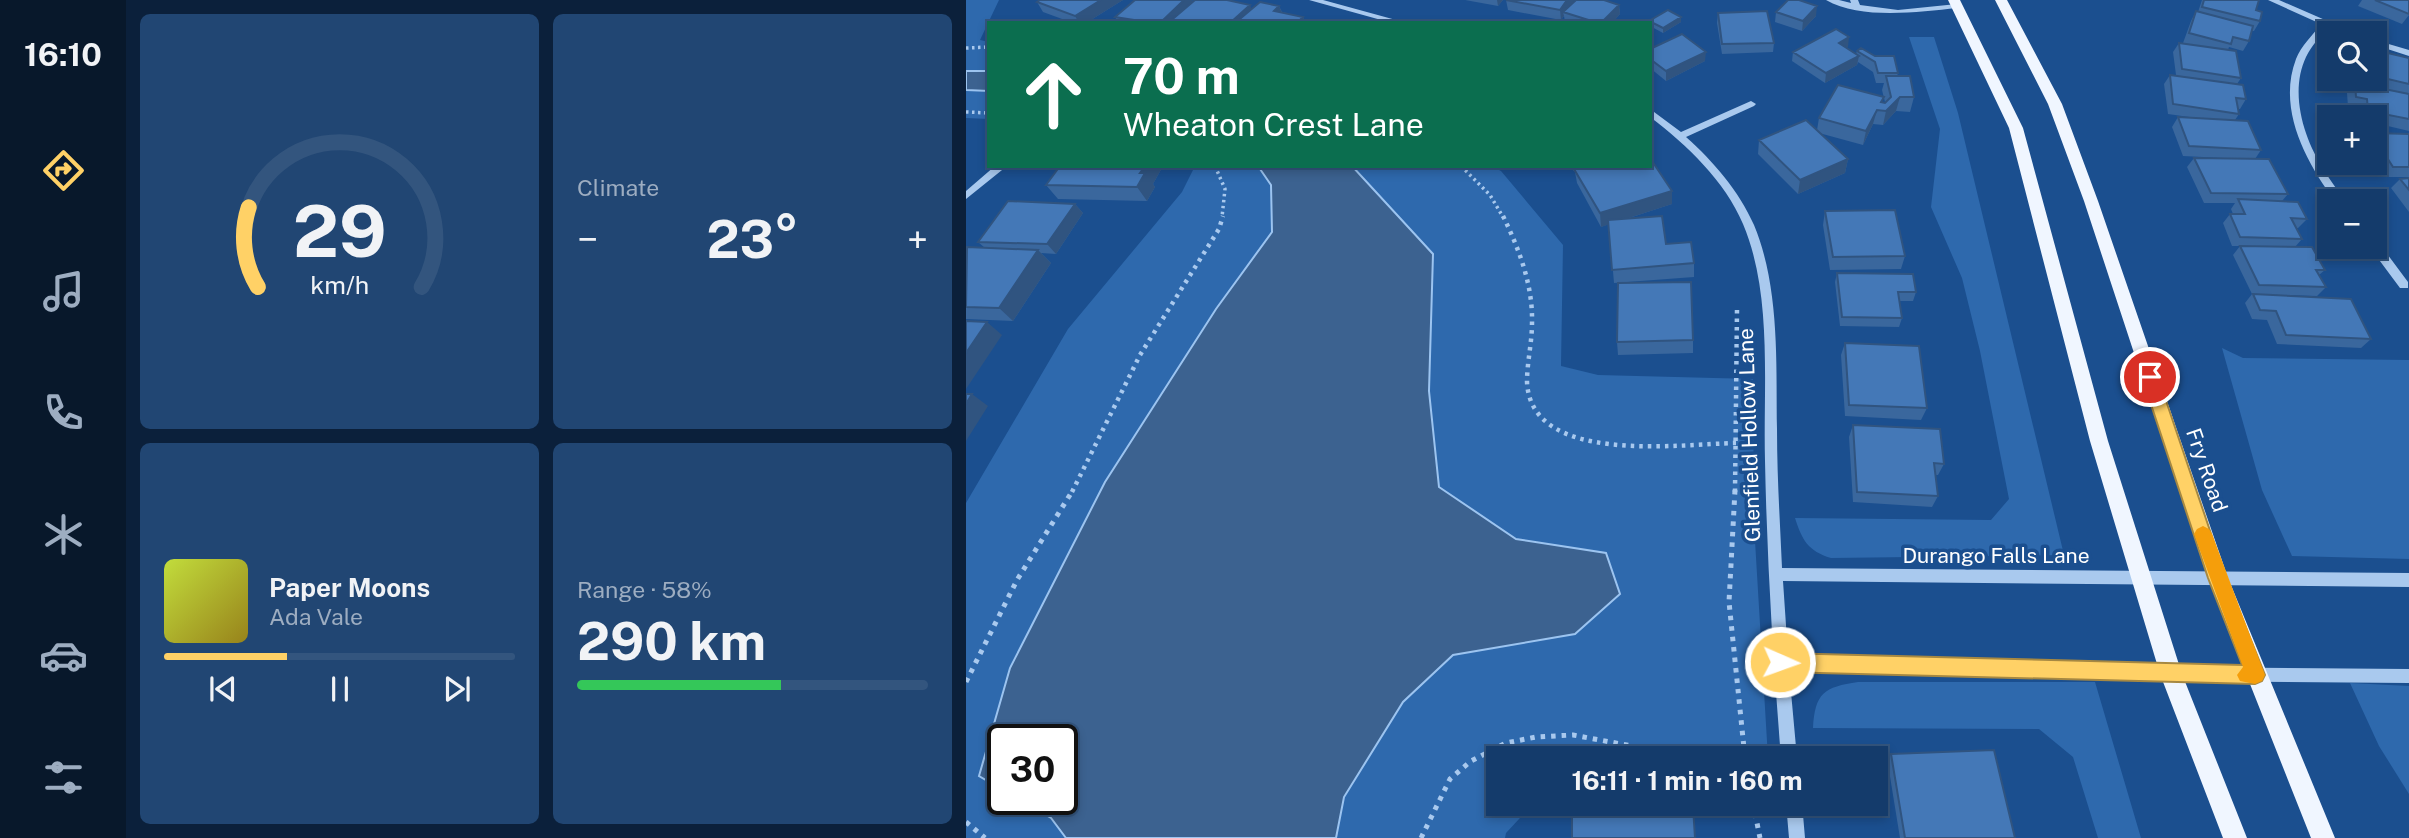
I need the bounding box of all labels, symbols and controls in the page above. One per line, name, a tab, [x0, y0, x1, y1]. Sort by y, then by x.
map controls	[2317, 21, 2387, 259]
button: search	[2317, 21, 2387, 91]
text: 16:10	[24, 36, 102, 73]
text: 70 m	[1123, 47, 1240, 105]
icon: ahead	[1008, 49, 1099, 140]
button: +	[2317, 105, 2387, 175]
text: Wheaton Crest Lane	[1123, 106, 1424, 143]
icon: directions	[39, 146, 88, 195]
text: Climate	[577, 174, 659, 201]
text: 29	[292, 189, 387, 274]
button: −	[2317, 189, 2387, 259]
text: 23°	[706, 209, 799, 270]
text: −	[577, 217, 598, 262]
text: +	[907, 217, 928, 262]
icon: music	[39, 267, 88, 316]
text: km/h	[310, 270, 369, 300]
street label: Glenfield Hollow Lane	[1733, 328, 1765, 542]
pin	[2120, 347, 2180, 407]
icon: arrive	[2131, 358, 2169, 396]
icon: phone	[39, 388, 88, 437]
street label: Fry Road	[2181, 425, 2233, 515]
icon: climate	[39, 510, 88, 559]
street label: Durango Falls Lane	[1902, 543, 2090, 568]
text: Paper Moons	[269, 572, 430, 603]
text: Range · 58%	[577, 576, 712, 603]
text: Ada Vale	[269, 603, 363, 630]
text: 290 km	[577, 611, 766, 672]
position arrow	[1743, 625, 1817, 699]
icon: car	[39, 631, 88, 680]
icon: previous	[204, 670, 242, 708]
icon: pause	[321, 670, 359, 708]
icon: next	[438, 670, 476, 708]
speed limit sign: 30	[987, 724, 1078, 815]
icon: filters	[39, 753, 88, 802]
text: 16:11 · 1 min · 160 m	[1571, 765, 1803, 796]

